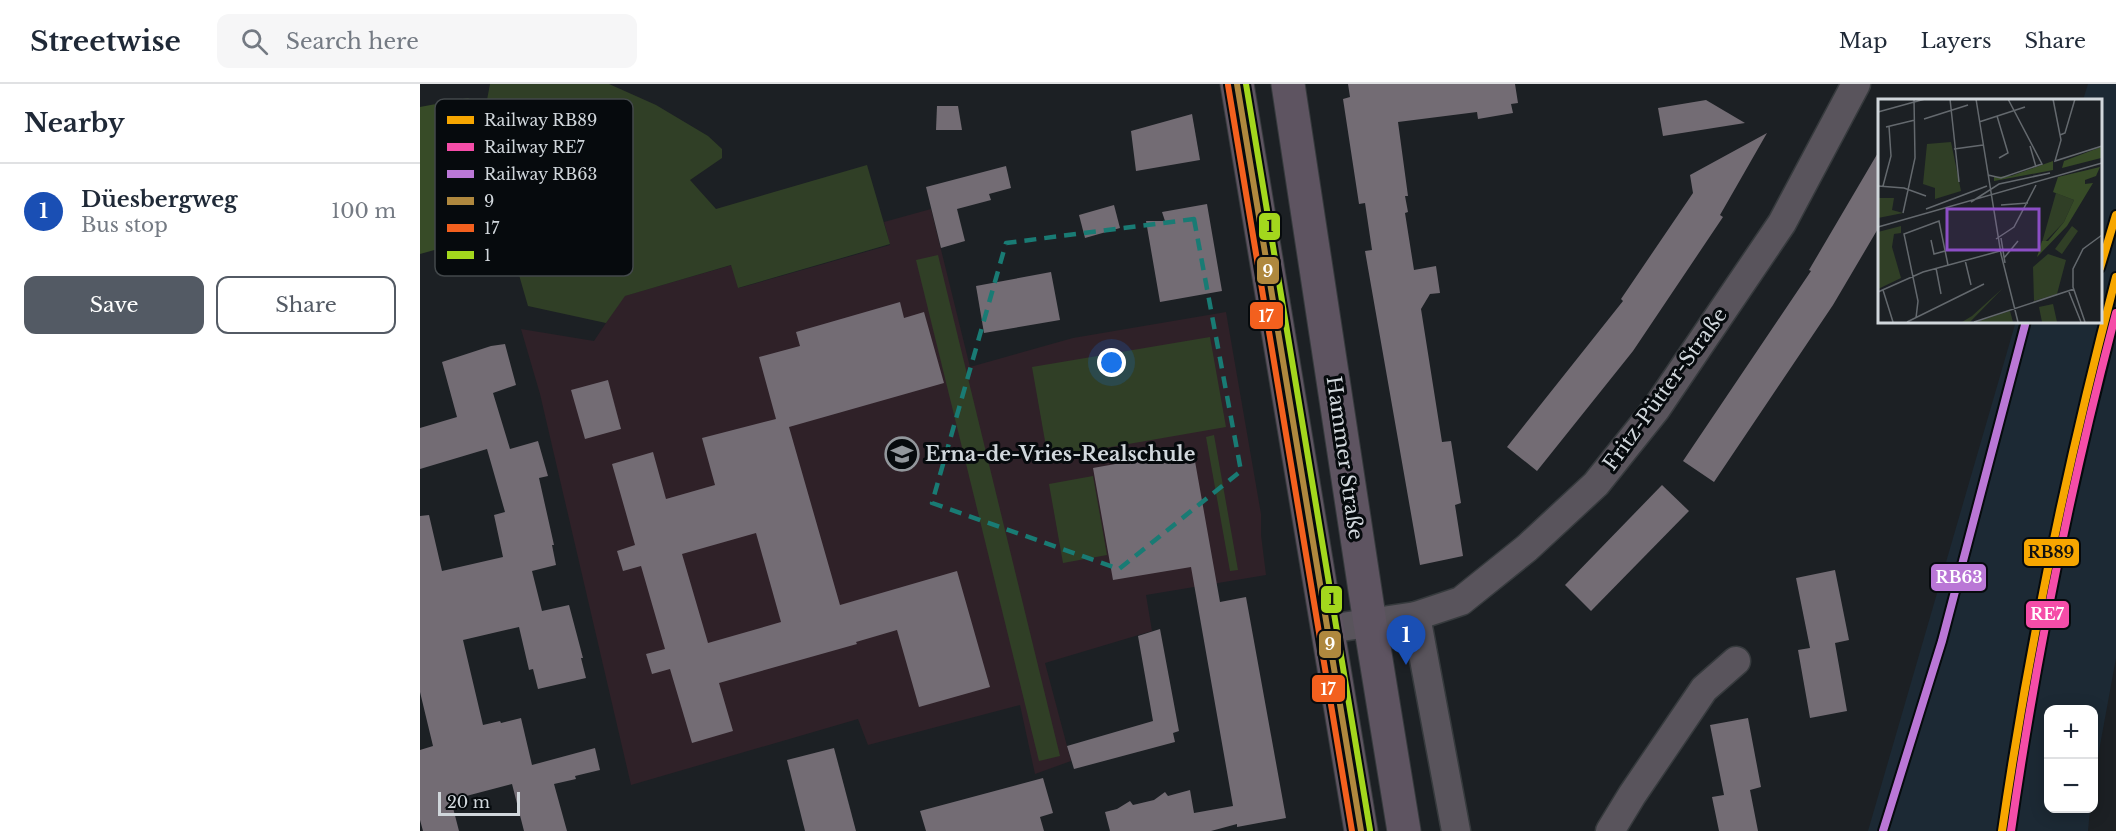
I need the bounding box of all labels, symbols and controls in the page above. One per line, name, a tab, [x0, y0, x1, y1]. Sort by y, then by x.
search box	[217, 14, 637, 68]
text: Streetwise	[30, 24, 181, 59]
icon: search	[238, 25, 271, 58]
text: Search here	[286, 28, 419, 55]
text: Map	[1839, 28, 1888, 54]
text: Layers	[1921, 28, 1992, 54]
text: Share	[2025, 28, 2086, 54]
legend	[435, 99, 633, 276]
inset map	[1878, 99, 2101, 322]
text: Nearby	[24, 107, 125, 139]
text: Railway RB89	[484, 110, 597, 130]
text: Railway RE7	[484, 137, 586, 157]
text: Railway RB63	[484, 164, 597, 184]
text: Düesbergweg	[81, 186, 238, 213]
text: 9	[484, 191, 494, 211]
text: 1	[39, 199, 48, 223]
text: 100 m	[331, 199, 396, 223]
line badge: 1	[1258, 212, 1281, 241]
text: Bus stop	[81, 213, 168, 237]
text: 1	[1267, 216, 1274, 236]
text: 17	[484, 218, 500, 238]
text: 1	[484, 245, 491, 265]
line badge: 9	[1256, 256, 1280, 285]
text: 9	[1263, 261, 1274, 281]
button: Save	[24, 276, 204, 334]
button: Share	[216, 276, 396, 334]
line badge: 17	[1249, 301, 1284, 330]
street label: Fritz-Pütter-Straße	[1598, 303, 1732, 475]
text: 17	[1258, 306, 1274, 326]
your location	[1097, 348, 1126, 377]
street label: Hammer Straße	[1322, 375, 1368, 541]
school or university icon: Erna-de-Vries-Realschule	[884, 436, 920, 472]
place label: Erna-de-Vries-Realschule	[925, 442, 1195, 466]
line badge: RB89	[2023, 538, 2080, 567]
text: RB89	[2028, 542, 2075, 562]
line badge: RB63	[1930, 563, 1987, 592]
text: RB63	[1936, 567, 1982, 587]
line badge: 1	[1320, 585, 1343, 614]
text: 1	[1329, 589, 1336, 609]
line badge: RE7	[2025, 600, 2070, 629]
text: RE7	[2030, 604, 2064, 624]
pin: 1	[1386, 616, 1426, 665]
line badge: 9	[1318, 630, 1342, 659]
text: 9	[1325, 634, 1336, 654]
line badge: 17	[1311, 674, 1346, 703]
text: 17	[1320, 679, 1336, 699]
map controls	[2044, 705, 2098, 813]
button: +	[2044, 705, 2098, 759]
button: −	[2044, 759, 2098, 813]
scale bar	[438, 789, 520, 816]
text: 20 m	[447, 792, 490, 812]

